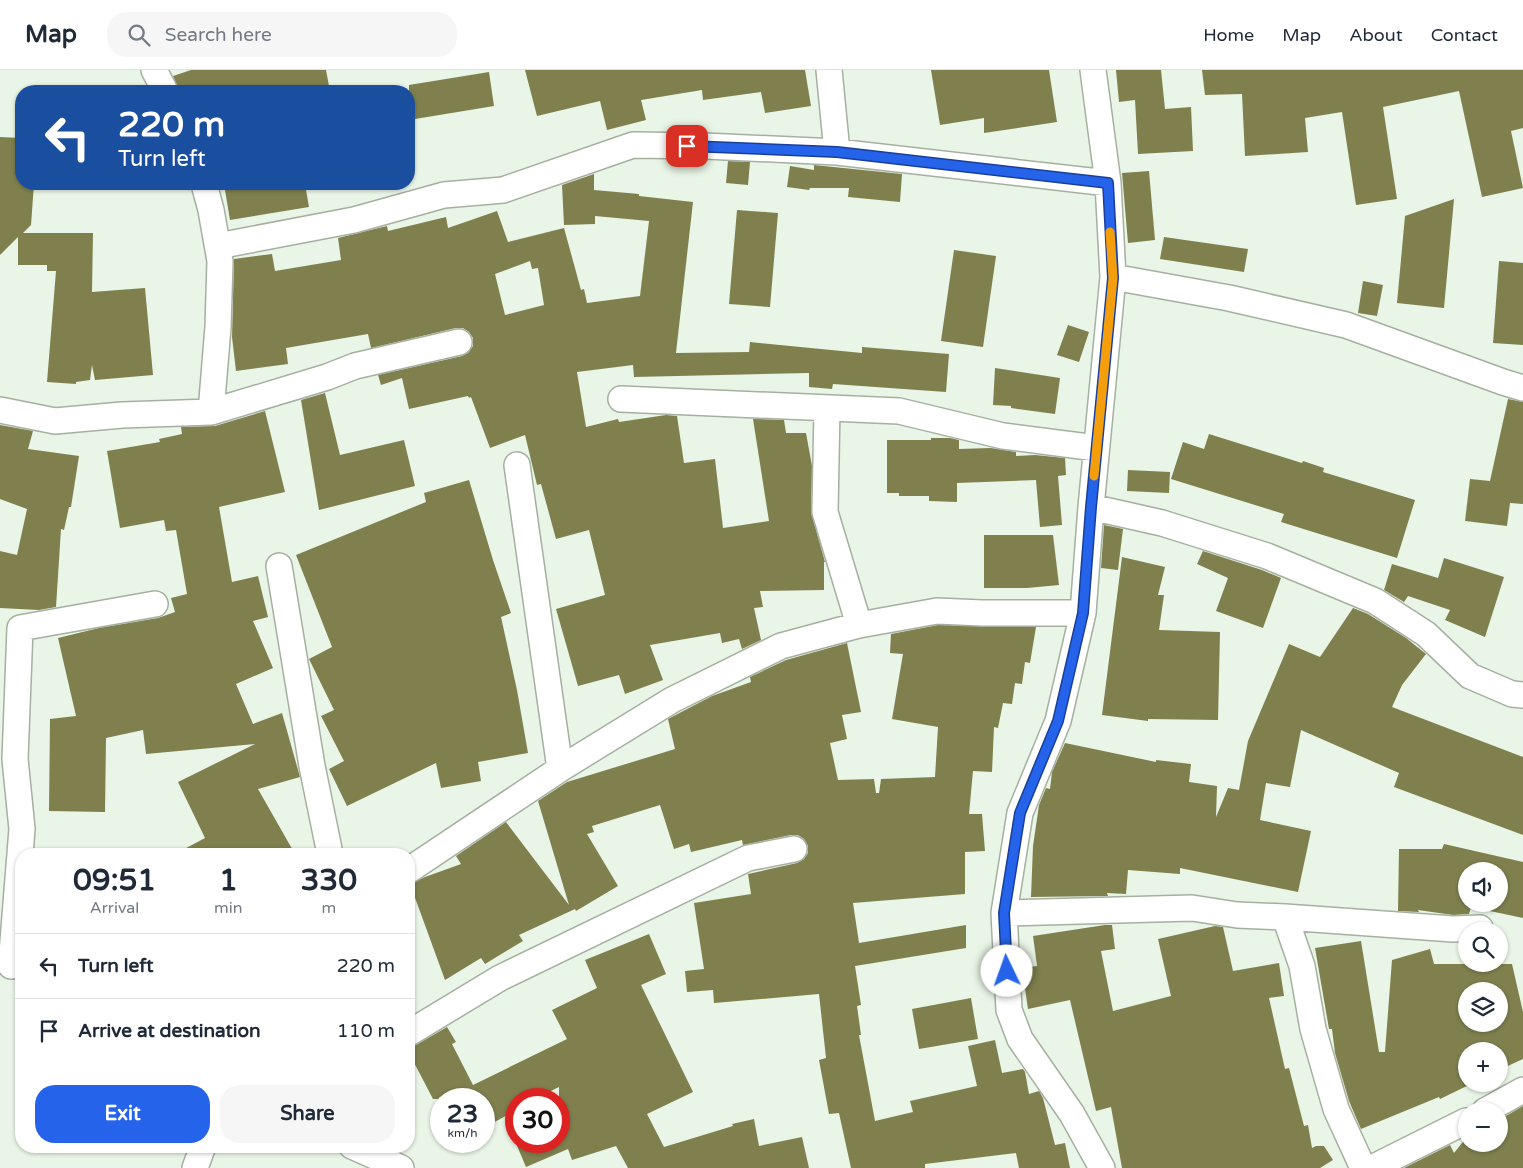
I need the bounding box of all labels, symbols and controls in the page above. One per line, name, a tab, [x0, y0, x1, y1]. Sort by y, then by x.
search box	[107, 12, 457, 57]
text: Map	[25, 20, 77, 49]
icon: search	[125, 21, 153, 49]
text: Search here	[165, 24, 272, 46]
text: Home	[1203, 24, 1254, 46]
text: Map	[1282, 24, 1321, 46]
text: About	[1349, 24, 1403, 46]
text: Contact	[1431, 24, 1498, 46]
text: 220 m	[118, 104, 225, 146]
icon: left	[35, 105, 100, 170]
pin	[666, 125, 708, 167]
icon: arrive	[673, 132, 701, 160]
text: Turn left	[118, 146, 206, 172]
text: 09:51	[73, 862, 156, 899]
text: 1	[219, 862, 238, 899]
text: 330	[301, 862, 357, 899]
map controls	[1458, 862, 1508, 1152]
button: sound	[1458, 862, 1508, 912]
text: Arrival	[90, 898, 139, 918]
text: min	[214, 898, 243, 918]
text: m	[321, 898, 336, 918]
button: search	[1458, 922, 1508, 972]
position arrow	[980, 944, 1032, 996]
icon: left	[35, 952, 63, 980]
text: Turn left	[78, 955, 154, 977]
text: 220 m	[337, 955, 395, 977]
button: layers	[1458, 982, 1508, 1032]
icon: arrive	[35, 1017, 63, 1045]
text: Arrive at destination	[78, 1020, 261, 1042]
text: 110 m	[337, 1020, 395, 1042]
button: +	[1458, 1042, 1508, 1092]
button: Exit	[35, 1085, 210, 1143]
button: Share	[220, 1085, 395, 1143]
speed limit sign: 30	[505, 1088, 570, 1153]
text: 23	[447, 1099, 478, 1129]
button: −	[1458, 1102, 1508, 1152]
text: km/h	[447, 1126, 478, 1140]

